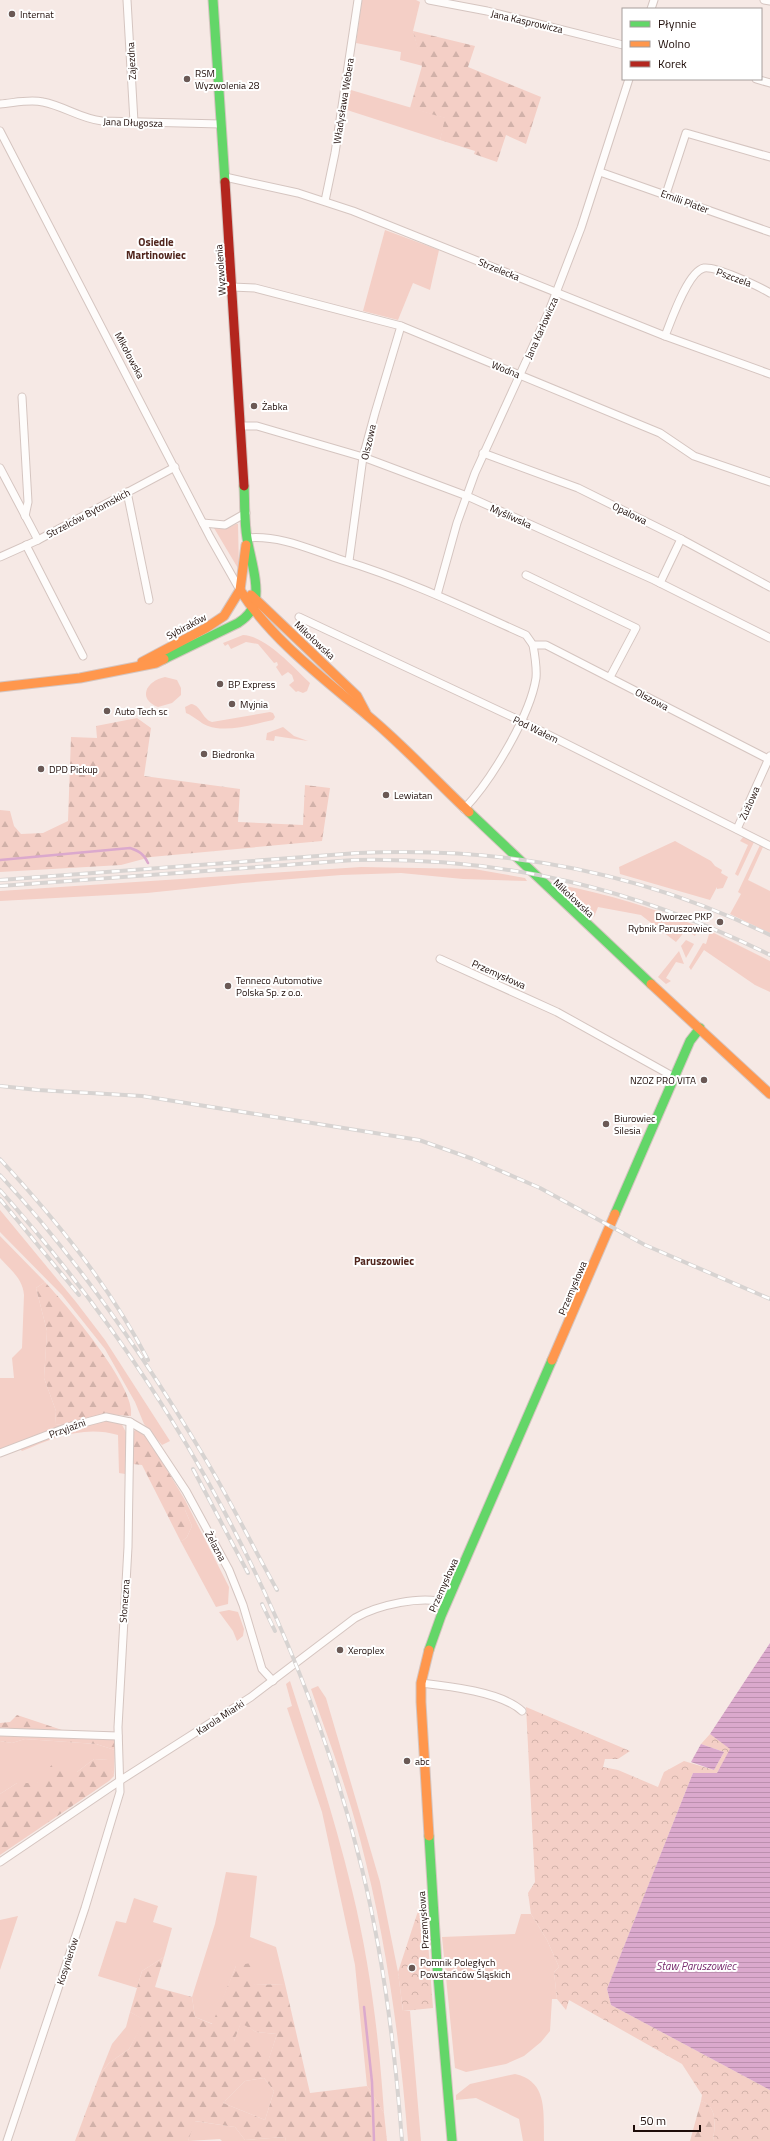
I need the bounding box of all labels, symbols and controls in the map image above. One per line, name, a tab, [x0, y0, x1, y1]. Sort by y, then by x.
street label: Jana Kasprowicza	[489, 6, 564, 37]
place label: Internat	[20, 7, 54, 22]
legend	[622, 8, 762, 80]
marker: Internat	[7, 9, 17, 19]
text: Płynnie	[658, 14, 696, 33]
text: Wolno	[658, 34, 690, 53]
street label: Zajezdna	[123, 42, 140, 80]
text: Korek	[658, 54, 687, 73]
street label: Władysława Webera	[329, 57, 358, 145]
place label: RSM Wyzwolenia 28	[195, 66, 260, 93]
marker: RSM Wyzwolenia 28	[182, 74, 192, 84]
street label: Jana Długosza	[103, 114, 163, 131]
street label: Emilii Plater	[659, 186, 712, 217]
district label: Osiedle Martinowiec	[126, 234, 186, 263]
street label: Wyzwolenia	[211, 244, 230, 296]
street label: Strzelecka	[476, 254, 522, 285]
street label: Pszczela	[714, 264, 753, 291]
street label: Jana Karłowicza	[521, 295, 562, 362]
street label: Mikołowska	[111, 329, 148, 381]
street label: Wodna	[489, 357, 522, 382]
place label: Żabka	[262, 399, 287, 414]
marker: Żabka	[249, 401, 259, 411]
street label: Olszowa	[357, 423, 380, 461]
street label: Strzelców Bytomskich	[44, 485, 133, 542]
street label: Opalowa	[610, 499, 650, 528]
street label: Myśliwska	[488, 501, 534, 532]
street label: Sybiraków	[163, 609, 209, 643]
street label: Mikołowska	[291, 618, 338, 663]
place label: BP Express	[228, 677, 276, 692]
marker: BP Express	[215, 679, 225, 689]
street label: Olszowa	[632, 685, 671, 714]
place label: Myjnia	[240, 697, 268, 712]
marker: Myjnia	[227, 699, 237, 709]
place label: Auto Tech sc	[115, 704, 168, 719]
marker: Auto Tech sc	[102, 706, 112, 716]
street label: Pod Wałem	[511, 712, 561, 747]
place label: Biedronka	[212, 747, 254, 762]
marker: Biedronka	[199, 749, 209, 759]
place label: DPD Pickup	[49, 762, 98, 777]
marker: DPD Pickup	[36, 764, 46, 774]
street label: Żużlowa	[735, 784, 763, 822]
place label: Lewiatan	[394, 788, 432, 803]
marker: Lewiatan	[381, 790, 391, 800]
street label: Mikołowska	[550, 876, 597, 921]
place label: Dworzec PKP Rybnik Paruszowiec	[628, 909, 712, 936]
marker: Dworzec PKP Rybnik Paruszowiec	[715, 917, 725, 927]
street label: Przemysłowa	[469, 956, 528, 993]
place label: Tenneco Automotive Polska Sp. z o.o.	[236, 973, 322, 1000]
marker: Tenneco Automotive Polska Sp. z o.o.	[223, 981, 233, 991]
place label: NZOZ PRO VITA	[630, 1073, 696, 1088]
marker: NZOZ PRO VITA	[699, 1075, 709, 1085]
place label: Biurowiec Silesia	[614, 1111, 655, 1138]
marker: Biurowiec Silesia	[601, 1119, 611, 1129]
district label: Paruszowiec	[354, 1253, 414, 1269]
street label: Przemysłowa	[554, 1259, 591, 1318]
street label: Przyjaźni	[47, 1415, 88, 1442]
street label: Żelazna	[201, 1528, 230, 1564]
street label: Przemysłowa	[425, 1556, 462, 1615]
street label: Słoneczna	[115, 1579, 133, 1623]
place label: Xeroplex	[348, 1643, 385, 1658]
marker: Xeroplex	[335, 1645, 345, 1655]
street label: Karola Miarki	[193, 1696, 247, 1739]
place label: abc	[415, 1754, 430, 1769]
marker: abc	[402, 1756, 412, 1766]
street label: Przemysłowa	[414, 1891, 433, 1949]
street label: Kosynierów	[53, 1935, 82, 1987]
place label: Pomnik Poległych Powstańców Śląskich	[420, 1955, 511, 1982]
water label: Staw Paruszowiec	[656, 1958, 737, 1974]
marker: Pomnik Poległych Powstańców Śląskich	[407, 1963, 417, 1973]
scale bar	[634, 2107, 700, 2133]
text: 50 m	[640, 2111, 666, 2130]

